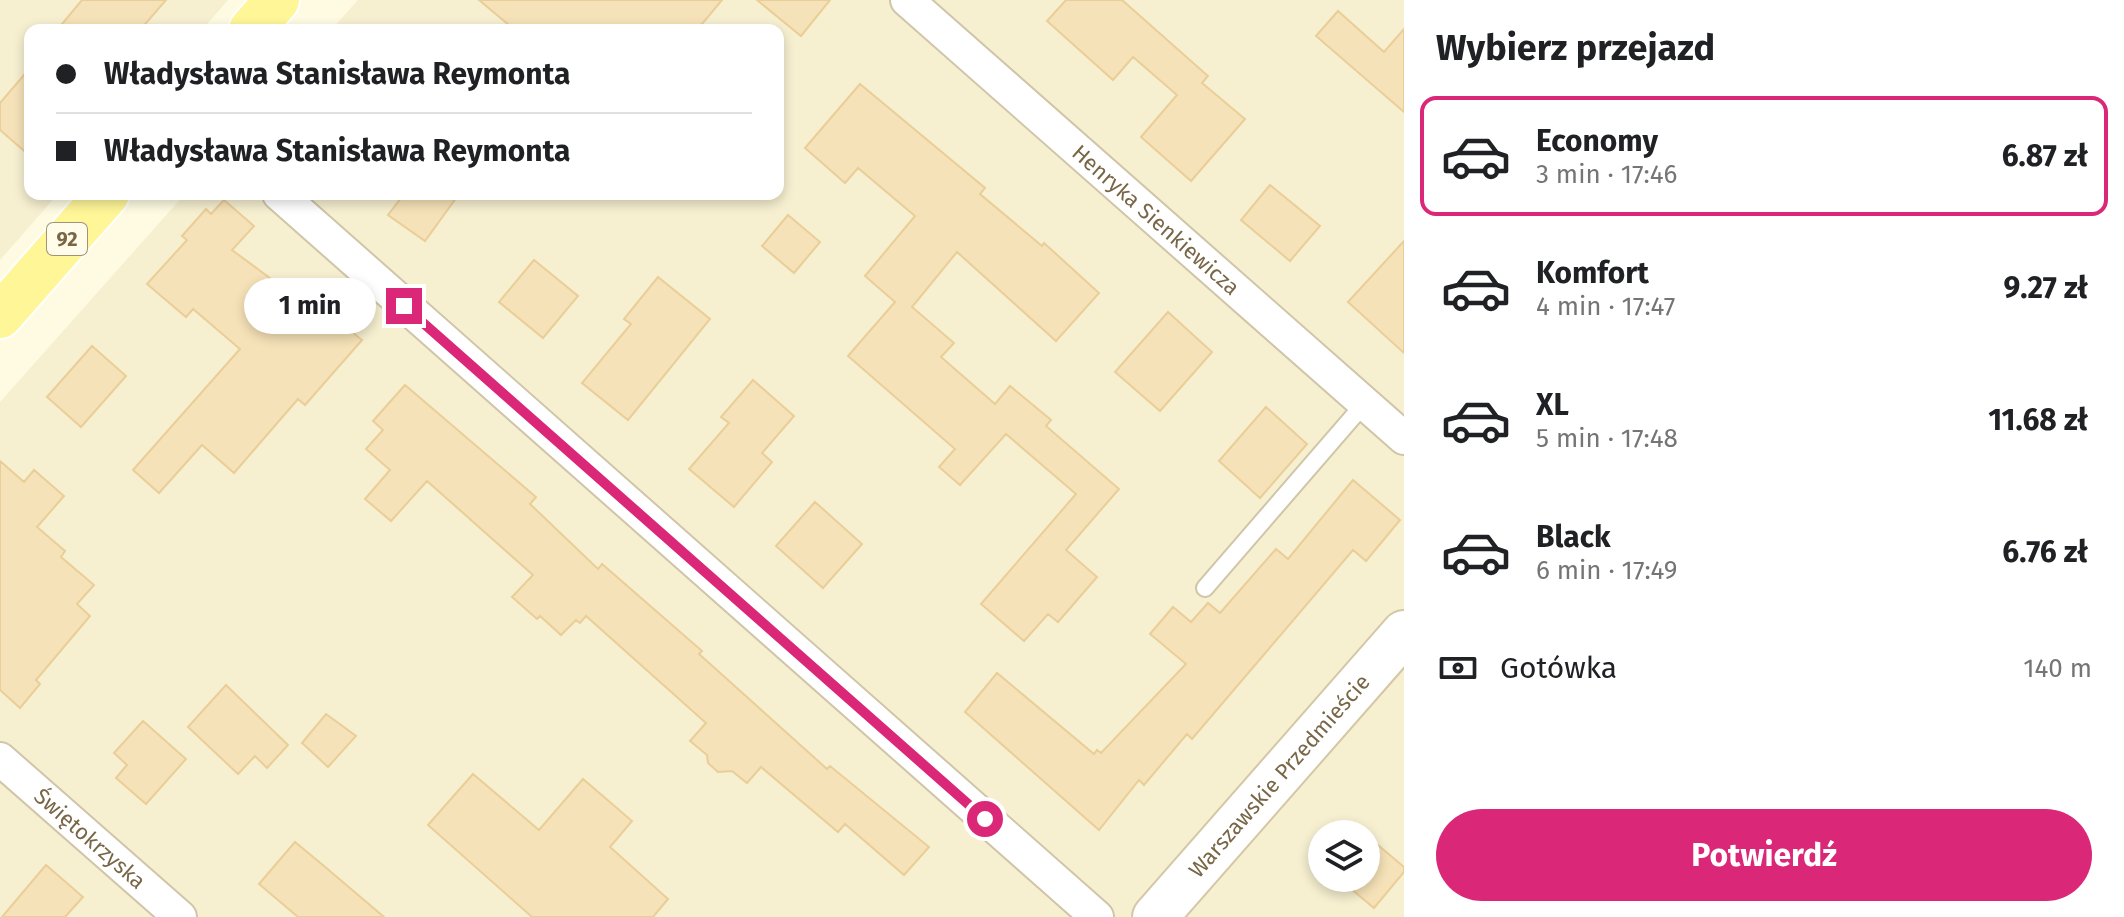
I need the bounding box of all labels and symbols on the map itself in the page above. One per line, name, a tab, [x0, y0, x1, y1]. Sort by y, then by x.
street label: Henryka Sienkiewicza	[1066, 139, 1245, 301]
road number: 92	[47, 223, 87, 255]
callout: 1 min	[244, 278, 376, 334]
route end	[386, 288, 422, 324]
street label: Warszawskie Przedmieście	[1183, 669, 1376, 883]
street label: Świętokrzyska	[29, 782, 151, 895]
route start	[967, 801, 1003, 837]

